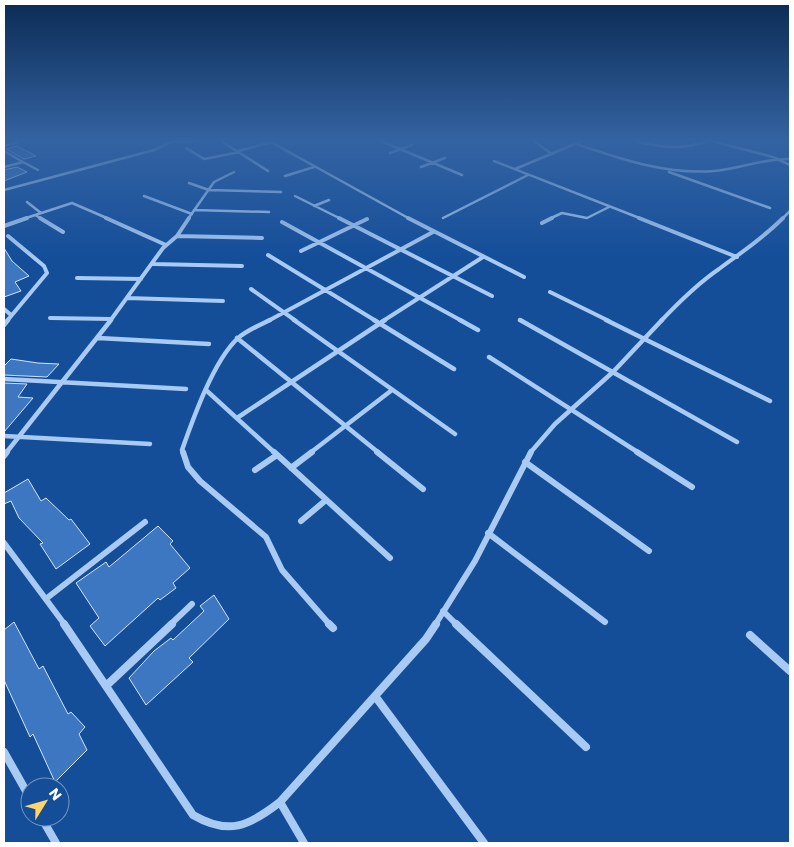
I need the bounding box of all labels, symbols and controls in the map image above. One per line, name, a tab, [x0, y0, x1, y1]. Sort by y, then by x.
north arrow	[20, 777, 70, 827]
text: N	[44, 784, 67, 804]

